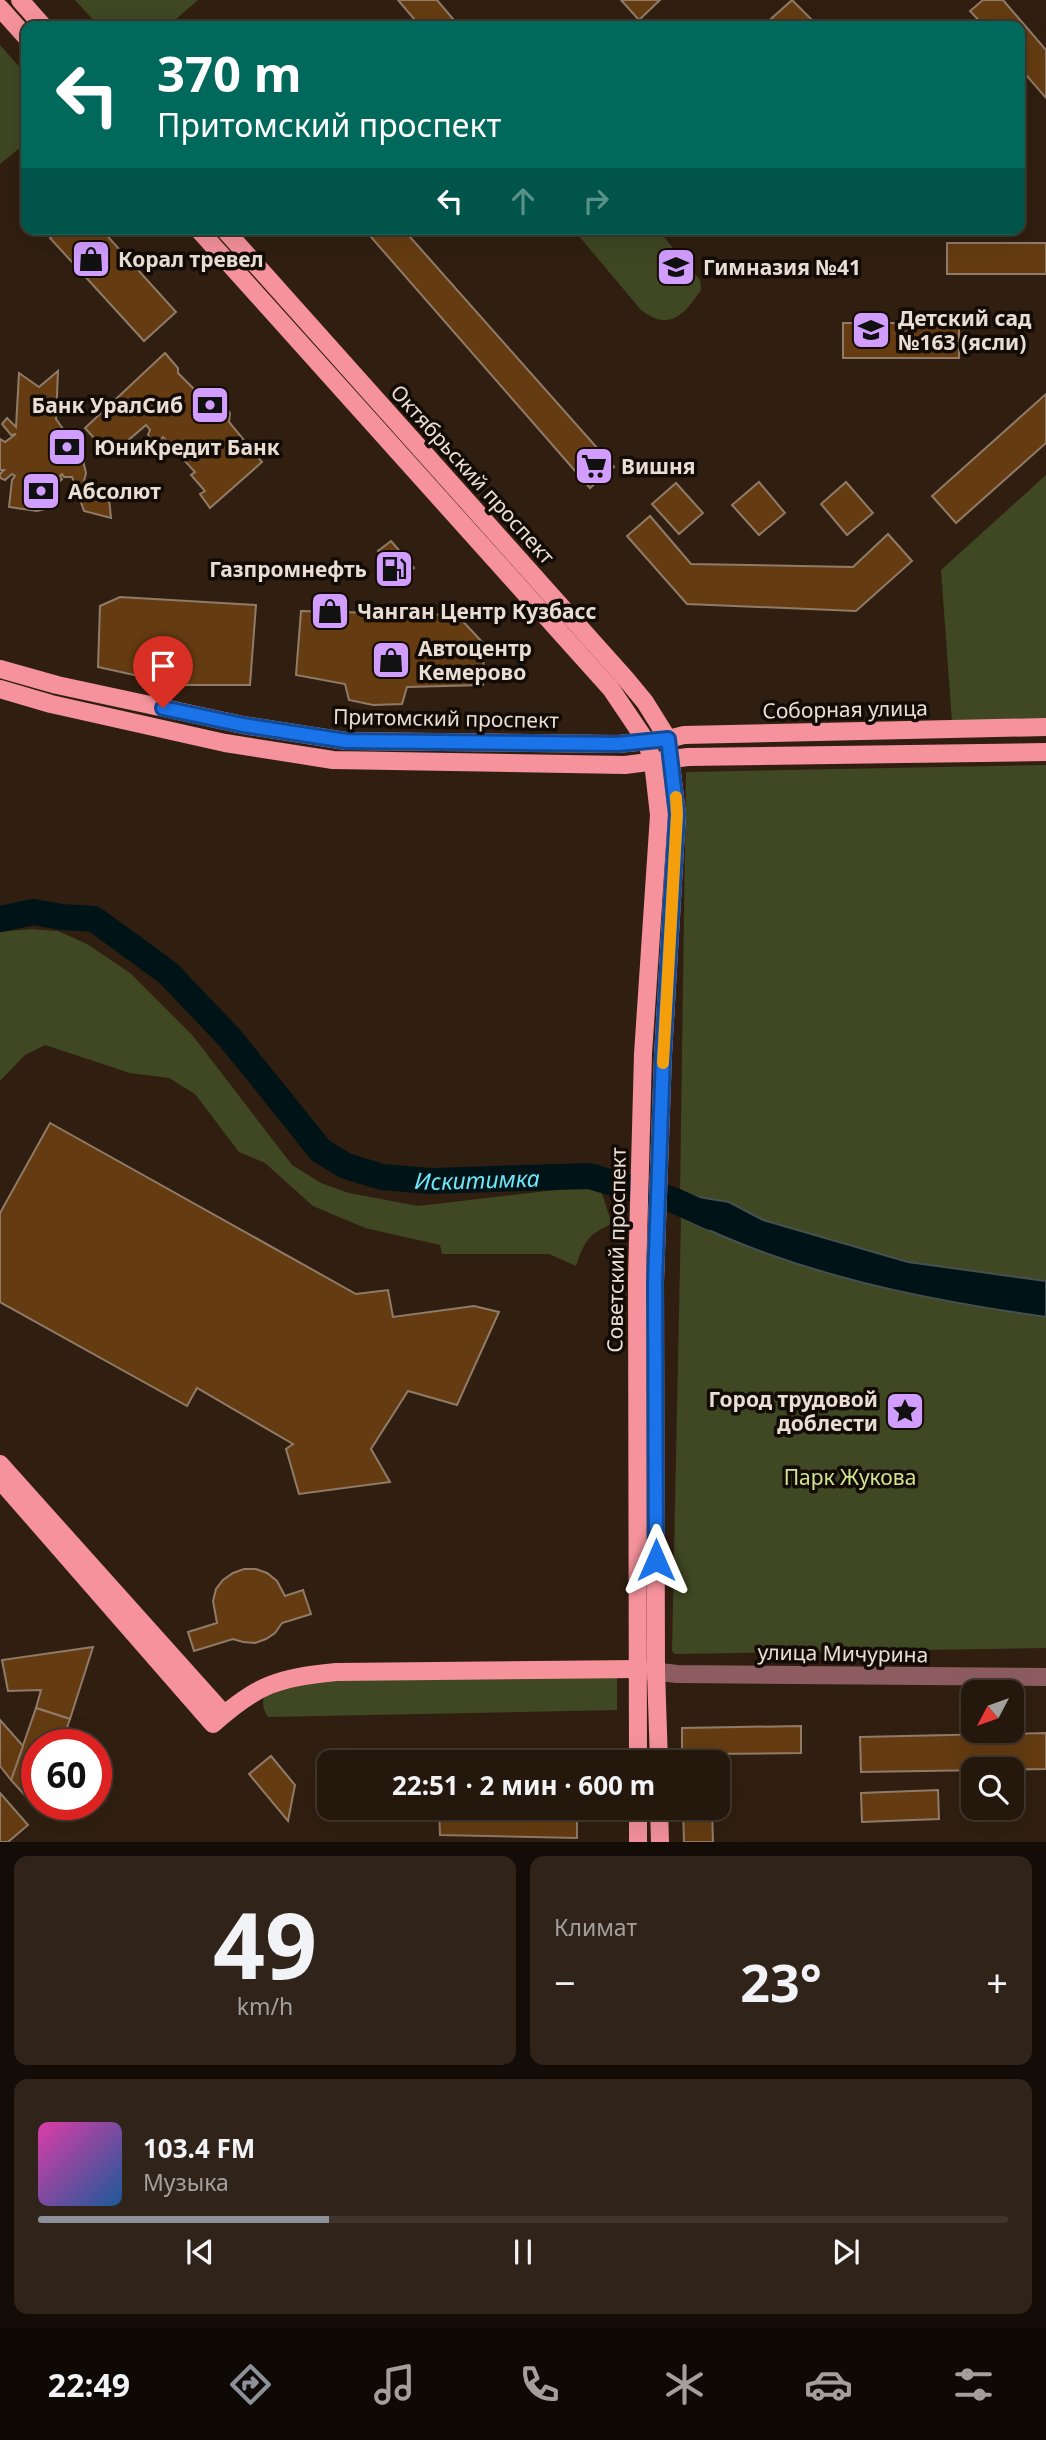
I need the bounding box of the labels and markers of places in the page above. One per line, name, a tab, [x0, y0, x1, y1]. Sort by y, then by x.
shop icon: Корал тревел	[70, 238, 112, 280]
place label: Корал тревел	[118, 245, 264, 273]
school or university icon: Гимназия №41	[655, 246, 697, 288]
place label: Гимназия №41	[703, 253, 861, 281]
place label: Детский сад №163 (ясли)	[898, 304, 1032, 356]
school or university icon: Детский сад №163 (ясли)	[850, 309, 892, 351]
bank icon: Банк УралСиб	[189, 384, 231, 426]
place label: Банк УралСиб	[32, 391, 183, 419]
bank icon: ЮниКредит Банк	[46, 426, 88, 468]
place label: ЮниКредит Банк	[94, 433, 280, 461]
supermarket icon: Вишня	[573, 445, 615, 487]
place label: Вишня	[621, 452, 696, 480]
bank icon: Абсолют	[20, 470, 62, 512]
place label: Абсолют	[68, 477, 161, 505]
fuel station icon: Газпромнефть	[373, 548, 415, 590]
place label: Газпромнефть	[209, 555, 367, 583]
shop icon: Чанган Центр Кузбасс	[309, 590, 351, 632]
place label: Чанган Центр Кузбасс	[357, 597, 596, 625]
place label: Автоцентр Кемерово	[418, 634, 532, 686]
pin	[133, 636, 193, 708]
shop icon: Автоцентр Кемерово	[370, 639, 412, 681]
place label: Город трудовой доблести	[709, 1385, 878, 1437]
place icon: Город трудовой доблести	[884, 1390, 926, 1432]

